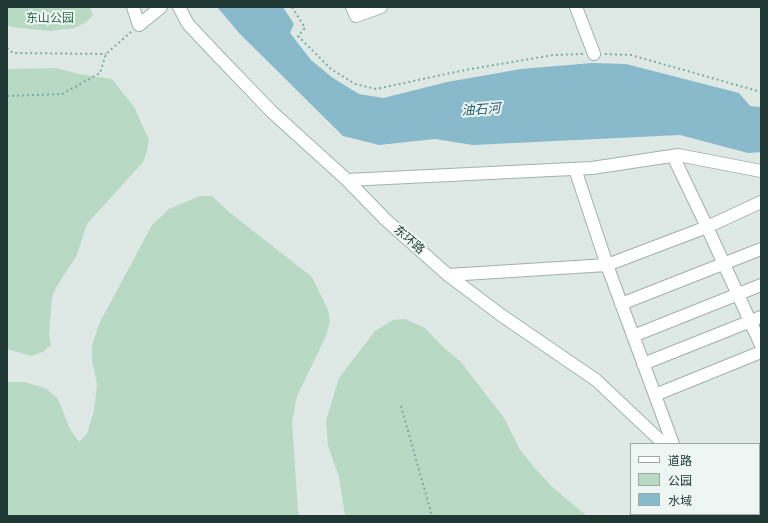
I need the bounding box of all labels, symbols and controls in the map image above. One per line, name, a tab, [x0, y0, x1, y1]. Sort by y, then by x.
park label: 东山公园	[26, 12, 74, 26]
water label: 油石河	[461, 101, 501, 119]
street label: 东环路	[391, 223, 427, 257]
legend	[630, 443, 760, 515]
text: 道路	[668, 453, 692, 468]
text: 公园	[668, 473, 692, 488]
text: 水域	[668, 493, 692, 508]

